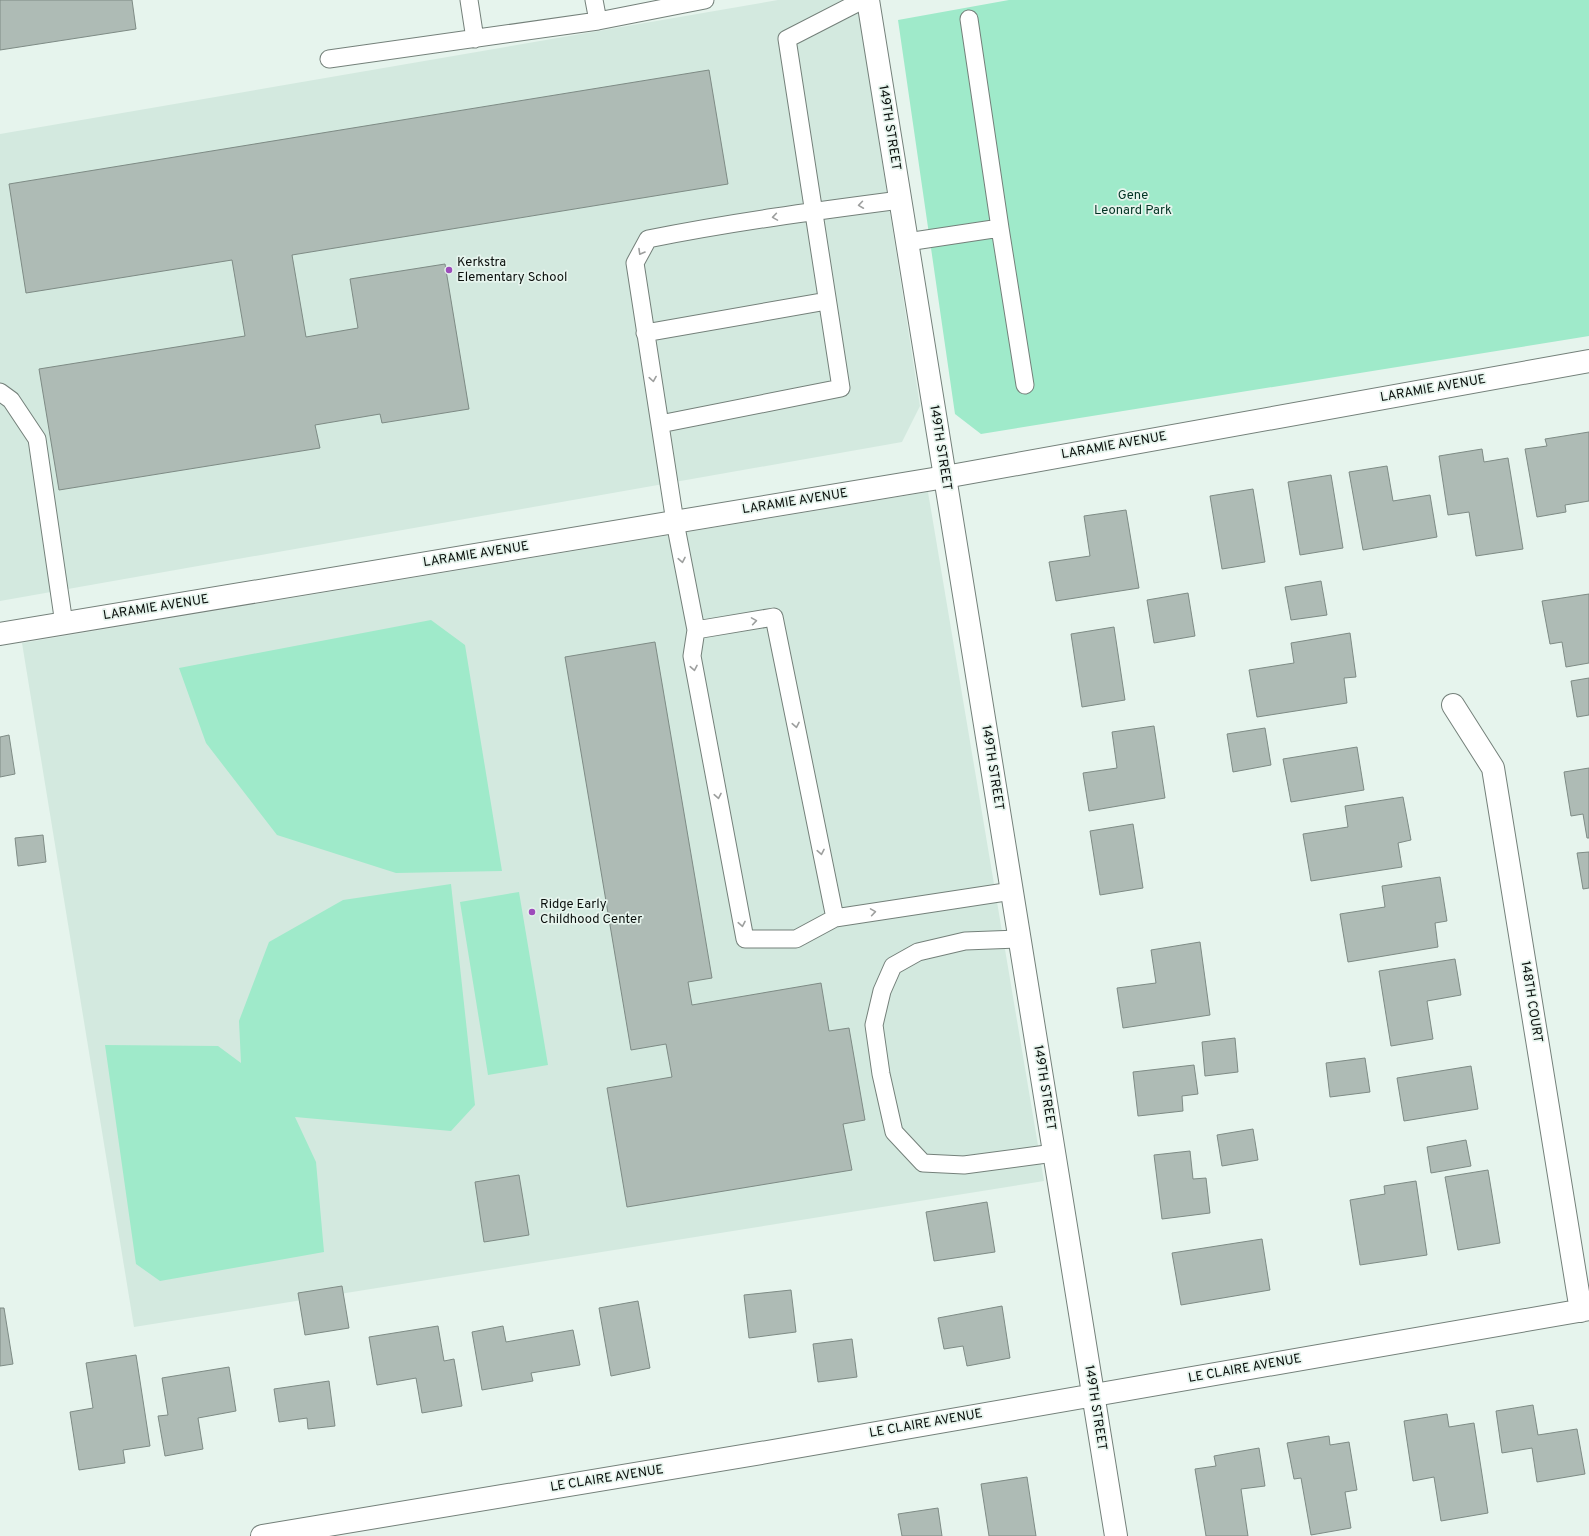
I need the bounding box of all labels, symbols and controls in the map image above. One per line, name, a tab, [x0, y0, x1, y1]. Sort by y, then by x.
street label: 149TH STREET	[874, 84, 904, 172]
park label: Gene Leonard Park	[1094, 188, 1172, 219]
one-way arrow	[858, 200, 864, 209]
one-way arrow	[772, 213, 778, 221]
one-way arrow	[638, 248, 645, 256]
place label: Kerkstra Elementary School	[457, 255, 567, 286]
marker: Kerkstra Elementary School	[444, 265, 454, 275]
street label: LARAMIE AVENUE	[1379, 372, 1487, 406]
one-way arrow	[648, 376, 657, 383]
street label: 149TH STREET	[925, 404, 955, 492]
street label: LARAMIE AVENUE	[1060, 429, 1168, 463]
street label: LARAMIE AVENUE	[741, 486, 849, 518]
street label: LARAMIE AVENUE	[422, 539, 530, 571]
one-way arrow	[678, 557, 686, 563]
street label: LARAMIE AVENUE	[102, 592, 210, 624]
one-way arrow	[751, 617, 757, 625]
one-way arrow	[689, 665, 698, 671]
one-way arrow	[791, 721, 799, 728]
street label: 149TH STREET	[977, 724, 1007, 812]
one-way arrow	[714, 793, 722, 799]
one-way arrow	[817, 849, 825, 855]
place label: Ridge Early Childhood Center	[540, 897, 642, 928]
marker: Ridge Early Childhood Center	[527, 907, 537, 917]
one-way arrow	[870, 908, 876, 917]
one-way arrow	[738, 921, 746, 927]
street label: 148TH COURT	[1517, 960, 1545, 1044]
street label: 149TH STREET	[1029, 1044, 1059, 1132]
street label: LE CLAIRE AVENUE	[1187, 1351, 1303, 1387]
street label: 149TH STREET	[1080, 1364, 1110, 1452]
street label: LE CLAIRE AVENUE	[868, 1406, 984, 1442]
street label: LE CLAIRE AVENUE	[549, 1462, 665, 1496]

